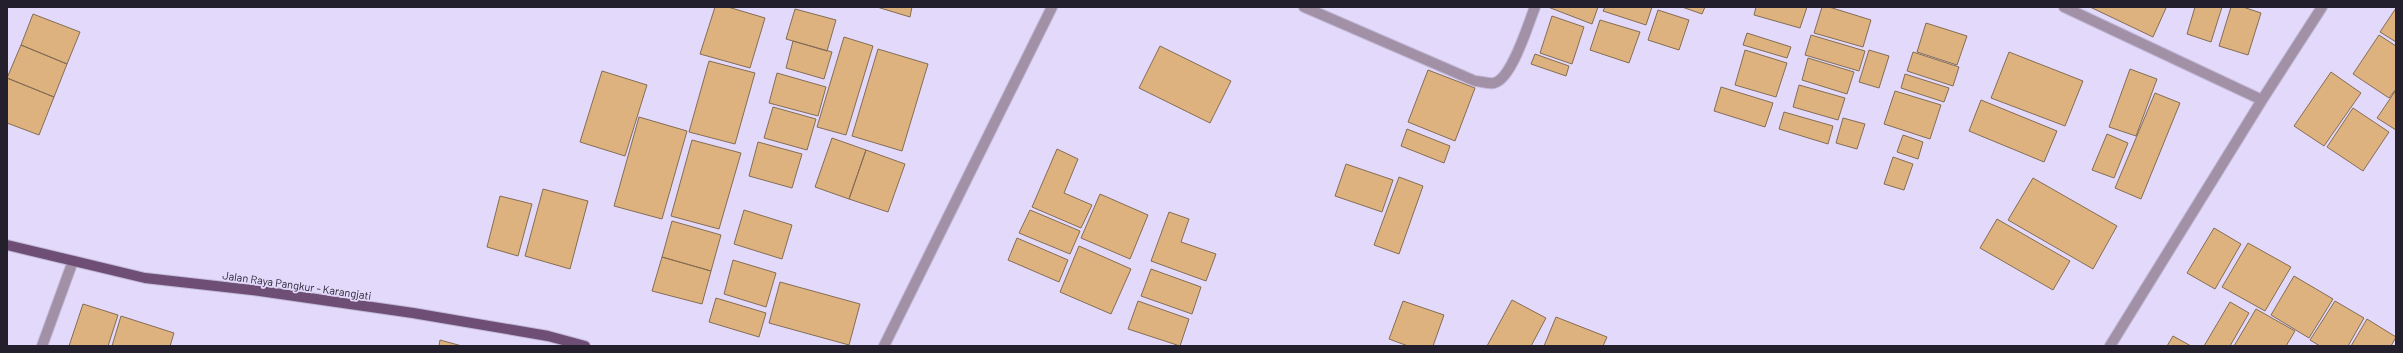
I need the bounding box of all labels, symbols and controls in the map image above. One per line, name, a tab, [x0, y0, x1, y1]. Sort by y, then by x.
street label: Jalan Raya Pangkur - Karangjati	[222, 268, 372, 302]

